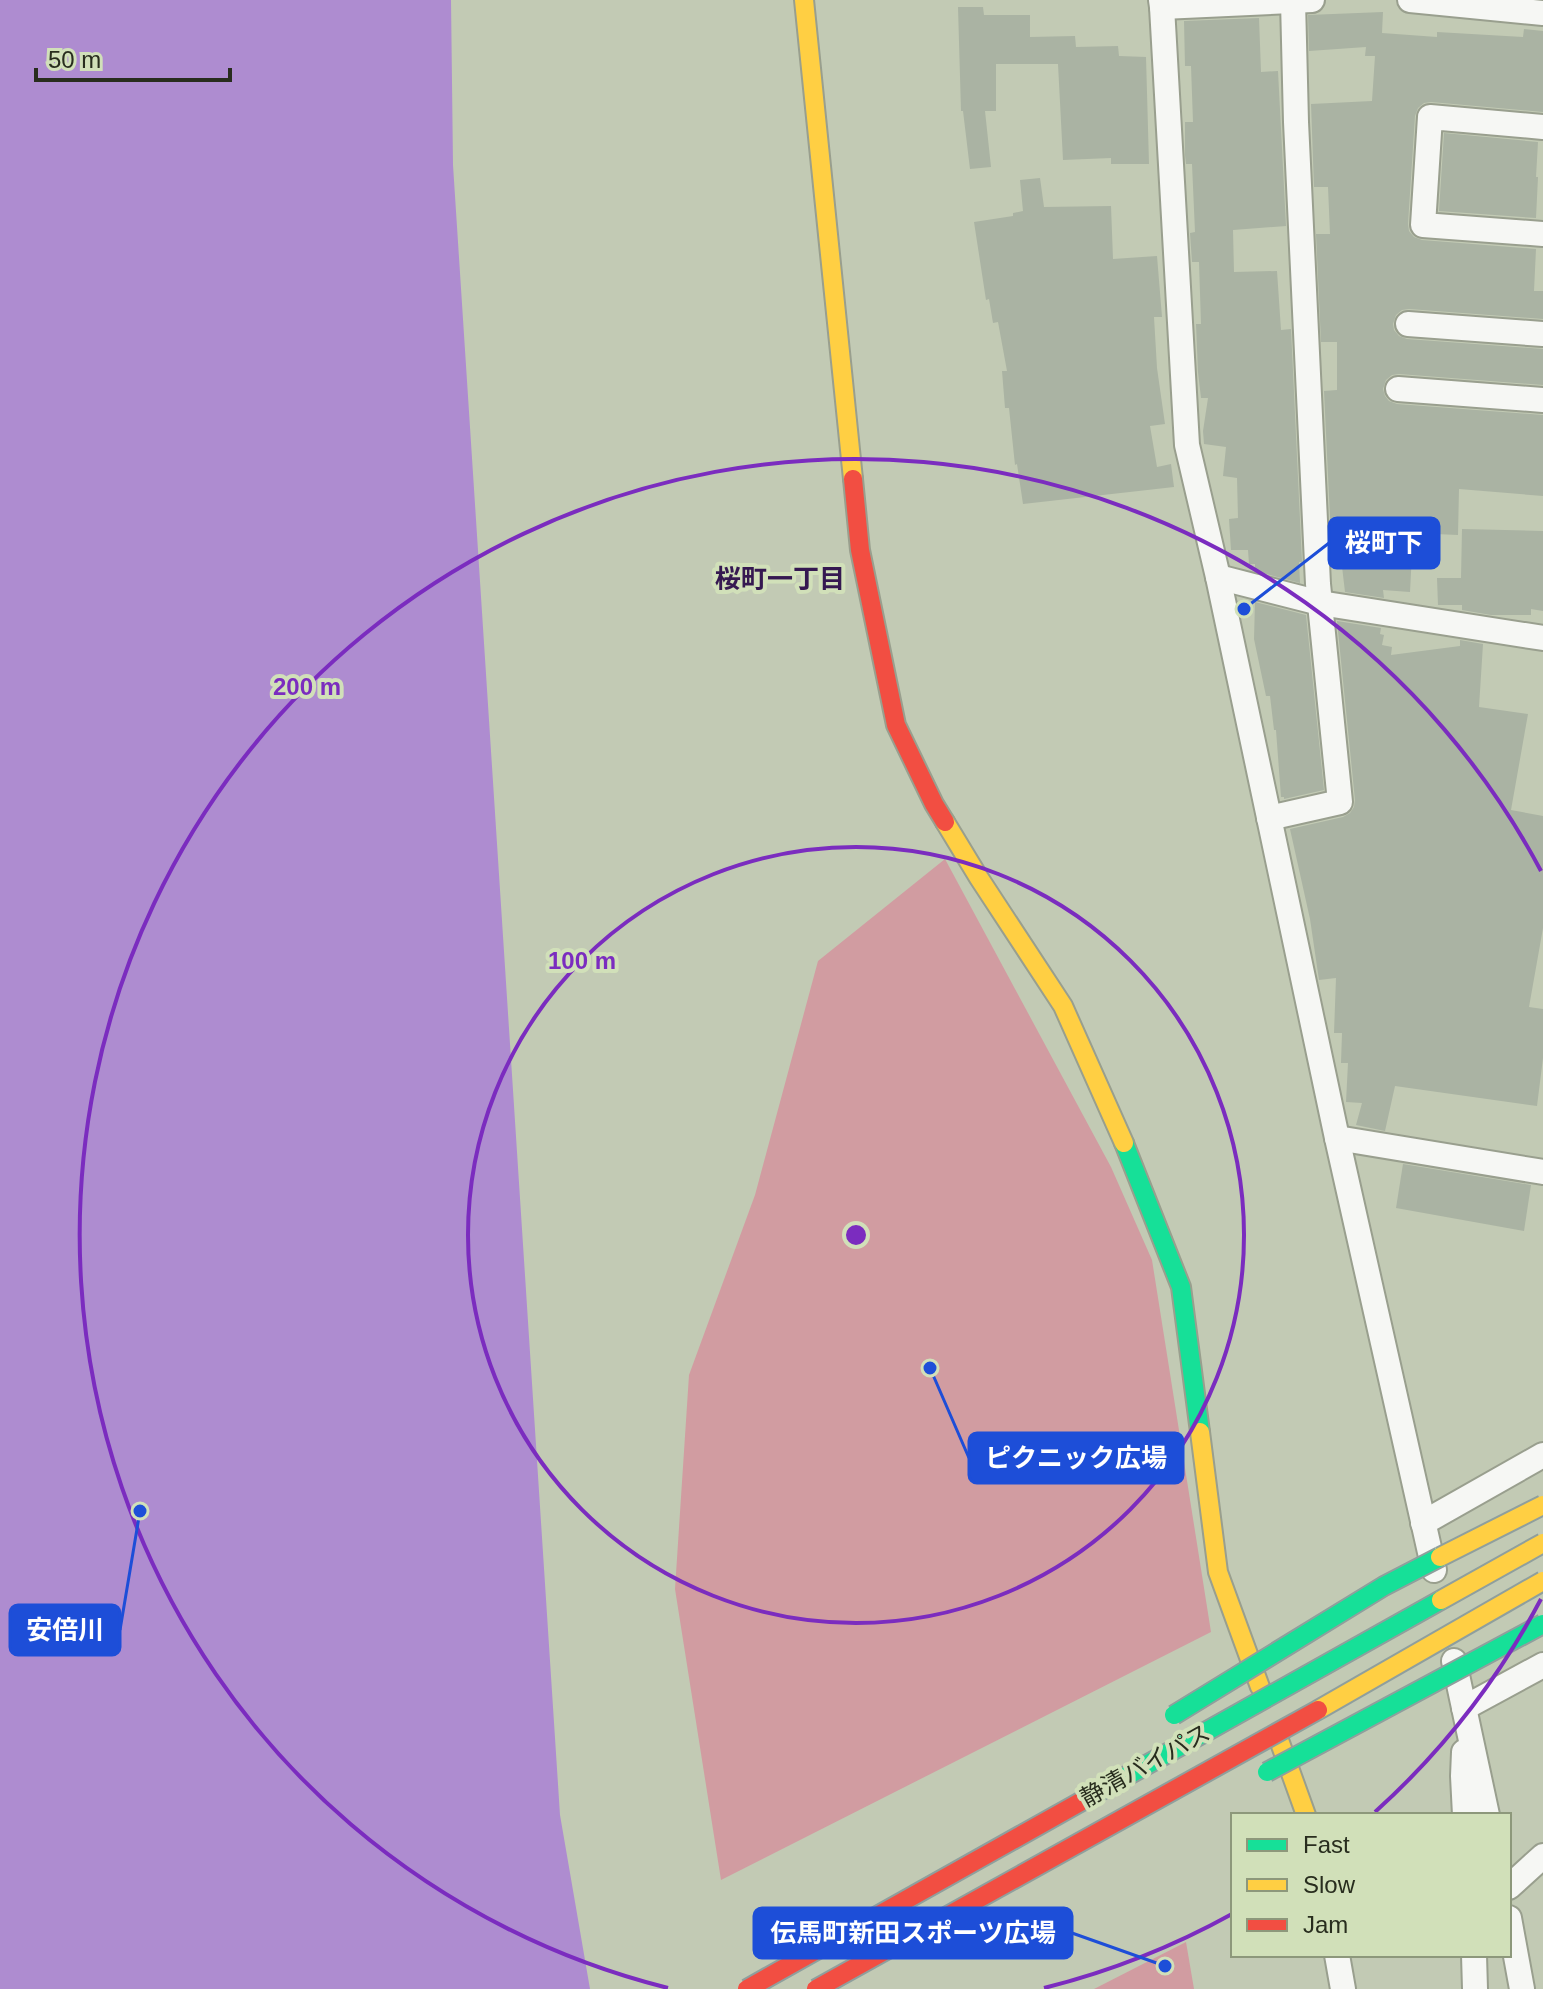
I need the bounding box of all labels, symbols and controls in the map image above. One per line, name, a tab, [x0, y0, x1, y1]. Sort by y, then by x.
scale bar	[36, 32, 230, 82]
text: 50 m	[48, 46, 101, 73]
callout: 桜町下	[1329, 518, 1439, 568]
text: 桜町下	[1345, 528, 1423, 558]
district label: 桜町一丁目	[715, 564, 845, 594]
text: 200 m	[273, 673, 341, 700]
text: 100 m	[548, 947, 616, 974]
centre of rings	[842, 1221, 870, 1249]
callout: ピクニック広場	[969, 1433, 1183, 1483]
text: ピクニック広場	[985, 1443, 1167, 1473]
callout: 安倍川	[10, 1605, 120, 1655]
text: 安倍川	[26, 1615, 104, 1645]
street label: 静清バイパス	[1076, 1718, 1214, 1812]
legend	[1231, 1813, 1511, 1957]
text: Fast	[1303, 1831, 1350, 1858]
text: Slow	[1303, 1871, 1356, 1898]
callout: 伝馬町新田スポーツ広場	[754, 1908, 1072, 1958]
text: Jam	[1303, 1911, 1348, 1938]
text: 伝馬町新田スポーツ広場	[770, 1918, 1056, 1948]

